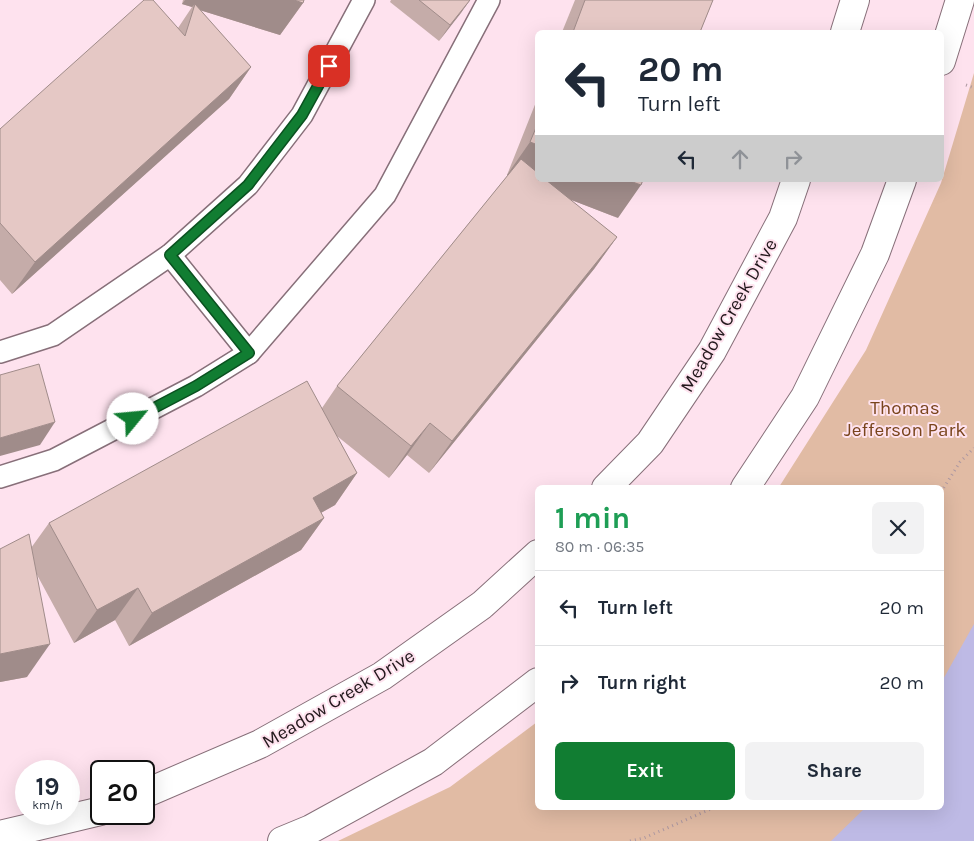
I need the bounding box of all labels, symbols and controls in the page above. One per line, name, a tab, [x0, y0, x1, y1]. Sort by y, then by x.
pin	[308, 45, 350, 87]
text: 20 m	[638, 49, 723, 90]
icon: left	[555, 50, 620, 115]
icon: arrive	[315, 52, 343, 80]
text: Turn left	[638, 91, 721, 117]
icon: left	[673, 145, 701, 173]
icon: ahead	[726, 145, 754, 173]
icon: right	[779, 145, 807, 173]
street label: Meadow Creek Drive	[676, 235, 782, 396]
position arrow	[106, 392, 158, 444]
park label: Thomas Jefferson Park	[844, 397, 966, 441]
text: 1 min	[555, 500, 630, 536]
button: close	[872, 502, 924, 554]
text: 80 m · 06:35	[555, 537, 644, 556]
icon: left	[555, 594, 583, 622]
text: Turn left	[598, 597, 673, 619]
text: 20 m	[879, 597, 924, 619]
street label: Meadow Creek Drive	[258, 645, 419, 753]
icon: right	[555, 669, 583, 697]
text: Turn right	[598, 672, 687, 694]
text: 20 m	[879, 672, 924, 694]
button: Exit	[555, 742, 735, 800]
button: Share	[745, 742, 924, 800]
speed limit sign: 20	[90, 760, 155, 825]
text: 19	[35, 772, 60, 801]
text: km/h	[32, 798, 63, 812]

